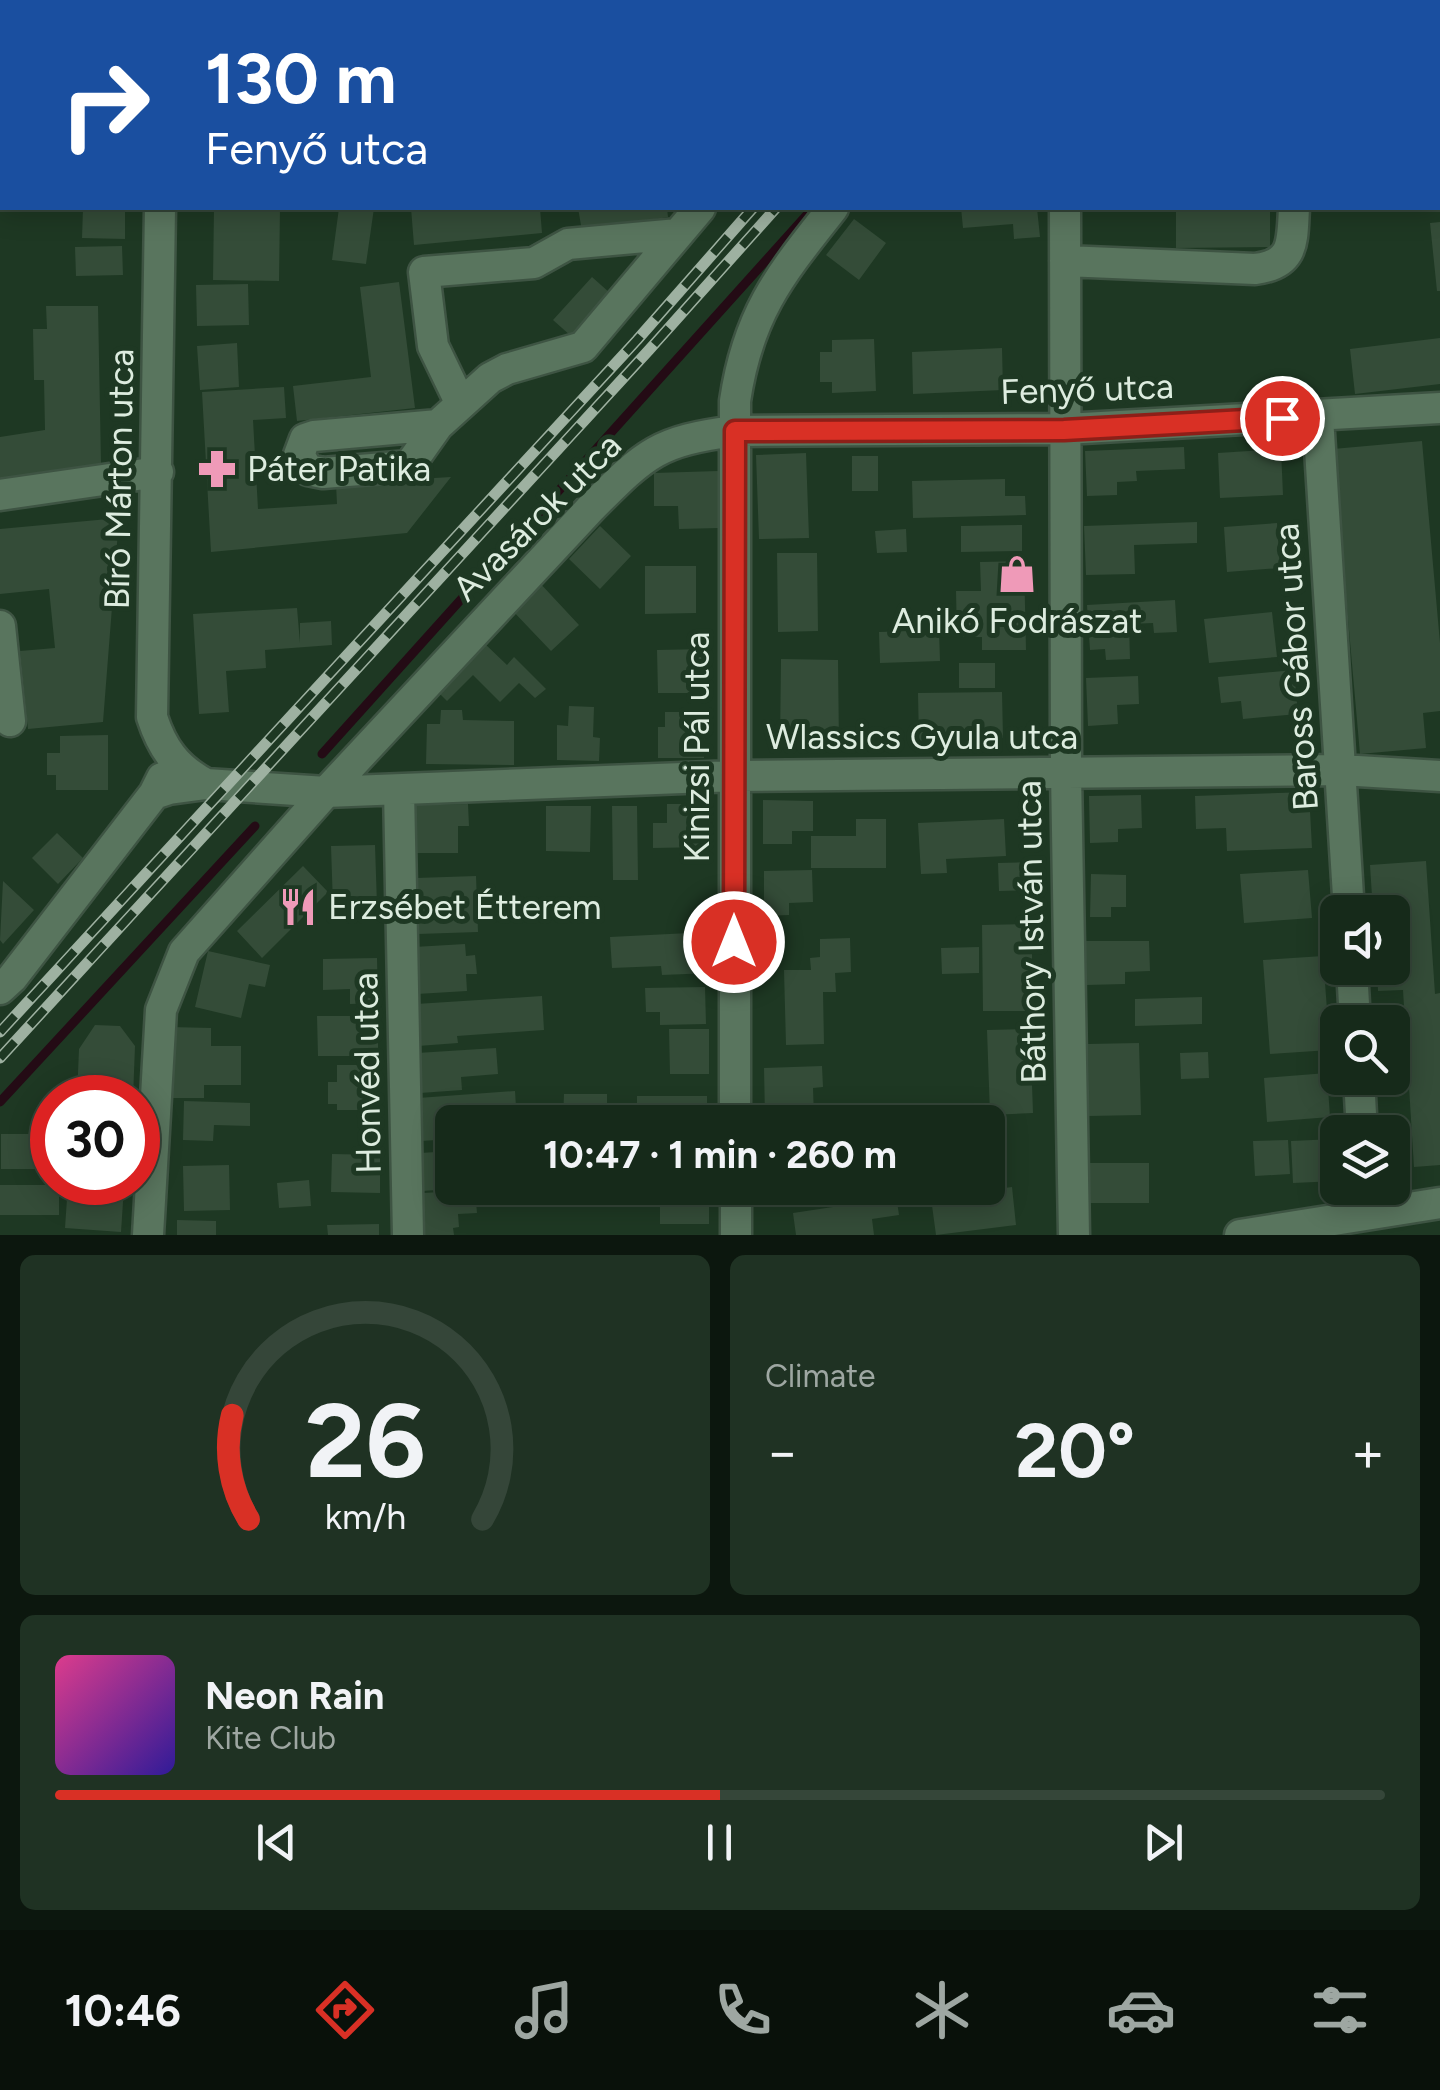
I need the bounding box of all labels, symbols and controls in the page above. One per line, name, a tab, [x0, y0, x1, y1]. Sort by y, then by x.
text: 130 m	[205, 36, 397, 121]
icon: right	[40, 40, 170, 170]
text: Fenyő utca	[205, 121, 428, 175]
street label: Bíró Márton utca	[96, 348, 142, 610]
street label: Fenyő utca	[1000, 365, 1174, 413]
pin	[1240, 376, 1325, 461]
icon: arrive	[1255, 391, 1310, 446]
street label: Avasárok utca	[444, 424, 630, 610]
pharmacy icon: Páter Patika	[196, 448, 238, 490]
place label: Páter Patika	[247, 448, 431, 490]
street label: Baross Gábor utca	[1265, 522, 1327, 812]
shop icon: Anikó Fodrászat	[996, 553, 1038, 595]
place label: Anikó Fodrászat	[892, 600, 1142, 642]
street label: Kinizsi Pál utca	[676, 632, 718, 862]
street label: Wlassics Gyula utca	[766, 716, 1078, 758]
street label: Báthory István utca	[1007, 780, 1055, 1084]
restaurant icon: Erzsébet Étterem	[277, 886, 319, 928]
place label: Erzsébet Étterem	[328, 886, 602, 928]
position arrow	[682, 890, 786, 994]
map controls	[1320, 895, 1410, 1205]
button: sound	[1320, 895, 1410, 985]
street label: Honvéd utca	[344, 972, 390, 1174]
button: search	[1320, 1005, 1410, 1095]
speed limit sign: 30	[30, 1075, 160, 1205]
button: layers	[1320, 1115, 1410, 1205]
text: 10:47 · 1 min · 260 m	[543, 1132, 897, 1178]
text: Climate	[765, 1357, 876, 1395]
text: 26	[305, 1378, 425, 1503]
text: 20°	[1015, 1406, 1135, 1496]
text: −	[765, 1419, 799, 1485]
text: +	[1351, 1419, 1385, 1485]
text: km/h	[324, 1495, 406, 1538]
text: Neon Rain	[205, 1673, 384, 1719]
text: Kite Club	[205, 1719, 336, 1757]
icon: previous	[249, 1815, 304, 1870]
icon: pause	[692, 1815, 747, 1870]
icon: next	[1136, 1815, 1191, 1870]
icon: directions	[310, 1975, 380, 2045]
icon: music	[509, 1975, 579, 2045]
icon: phone	[708, 1975, 778, 2045]
icon: climate	[907, 1975, 977, 2045]
icon: car	[1106, 1975, 1176, 2045]
icon: filters	[1305, 1975, 1375, 2045]
text: 10:46	[65, 1983, 181, 2037]

